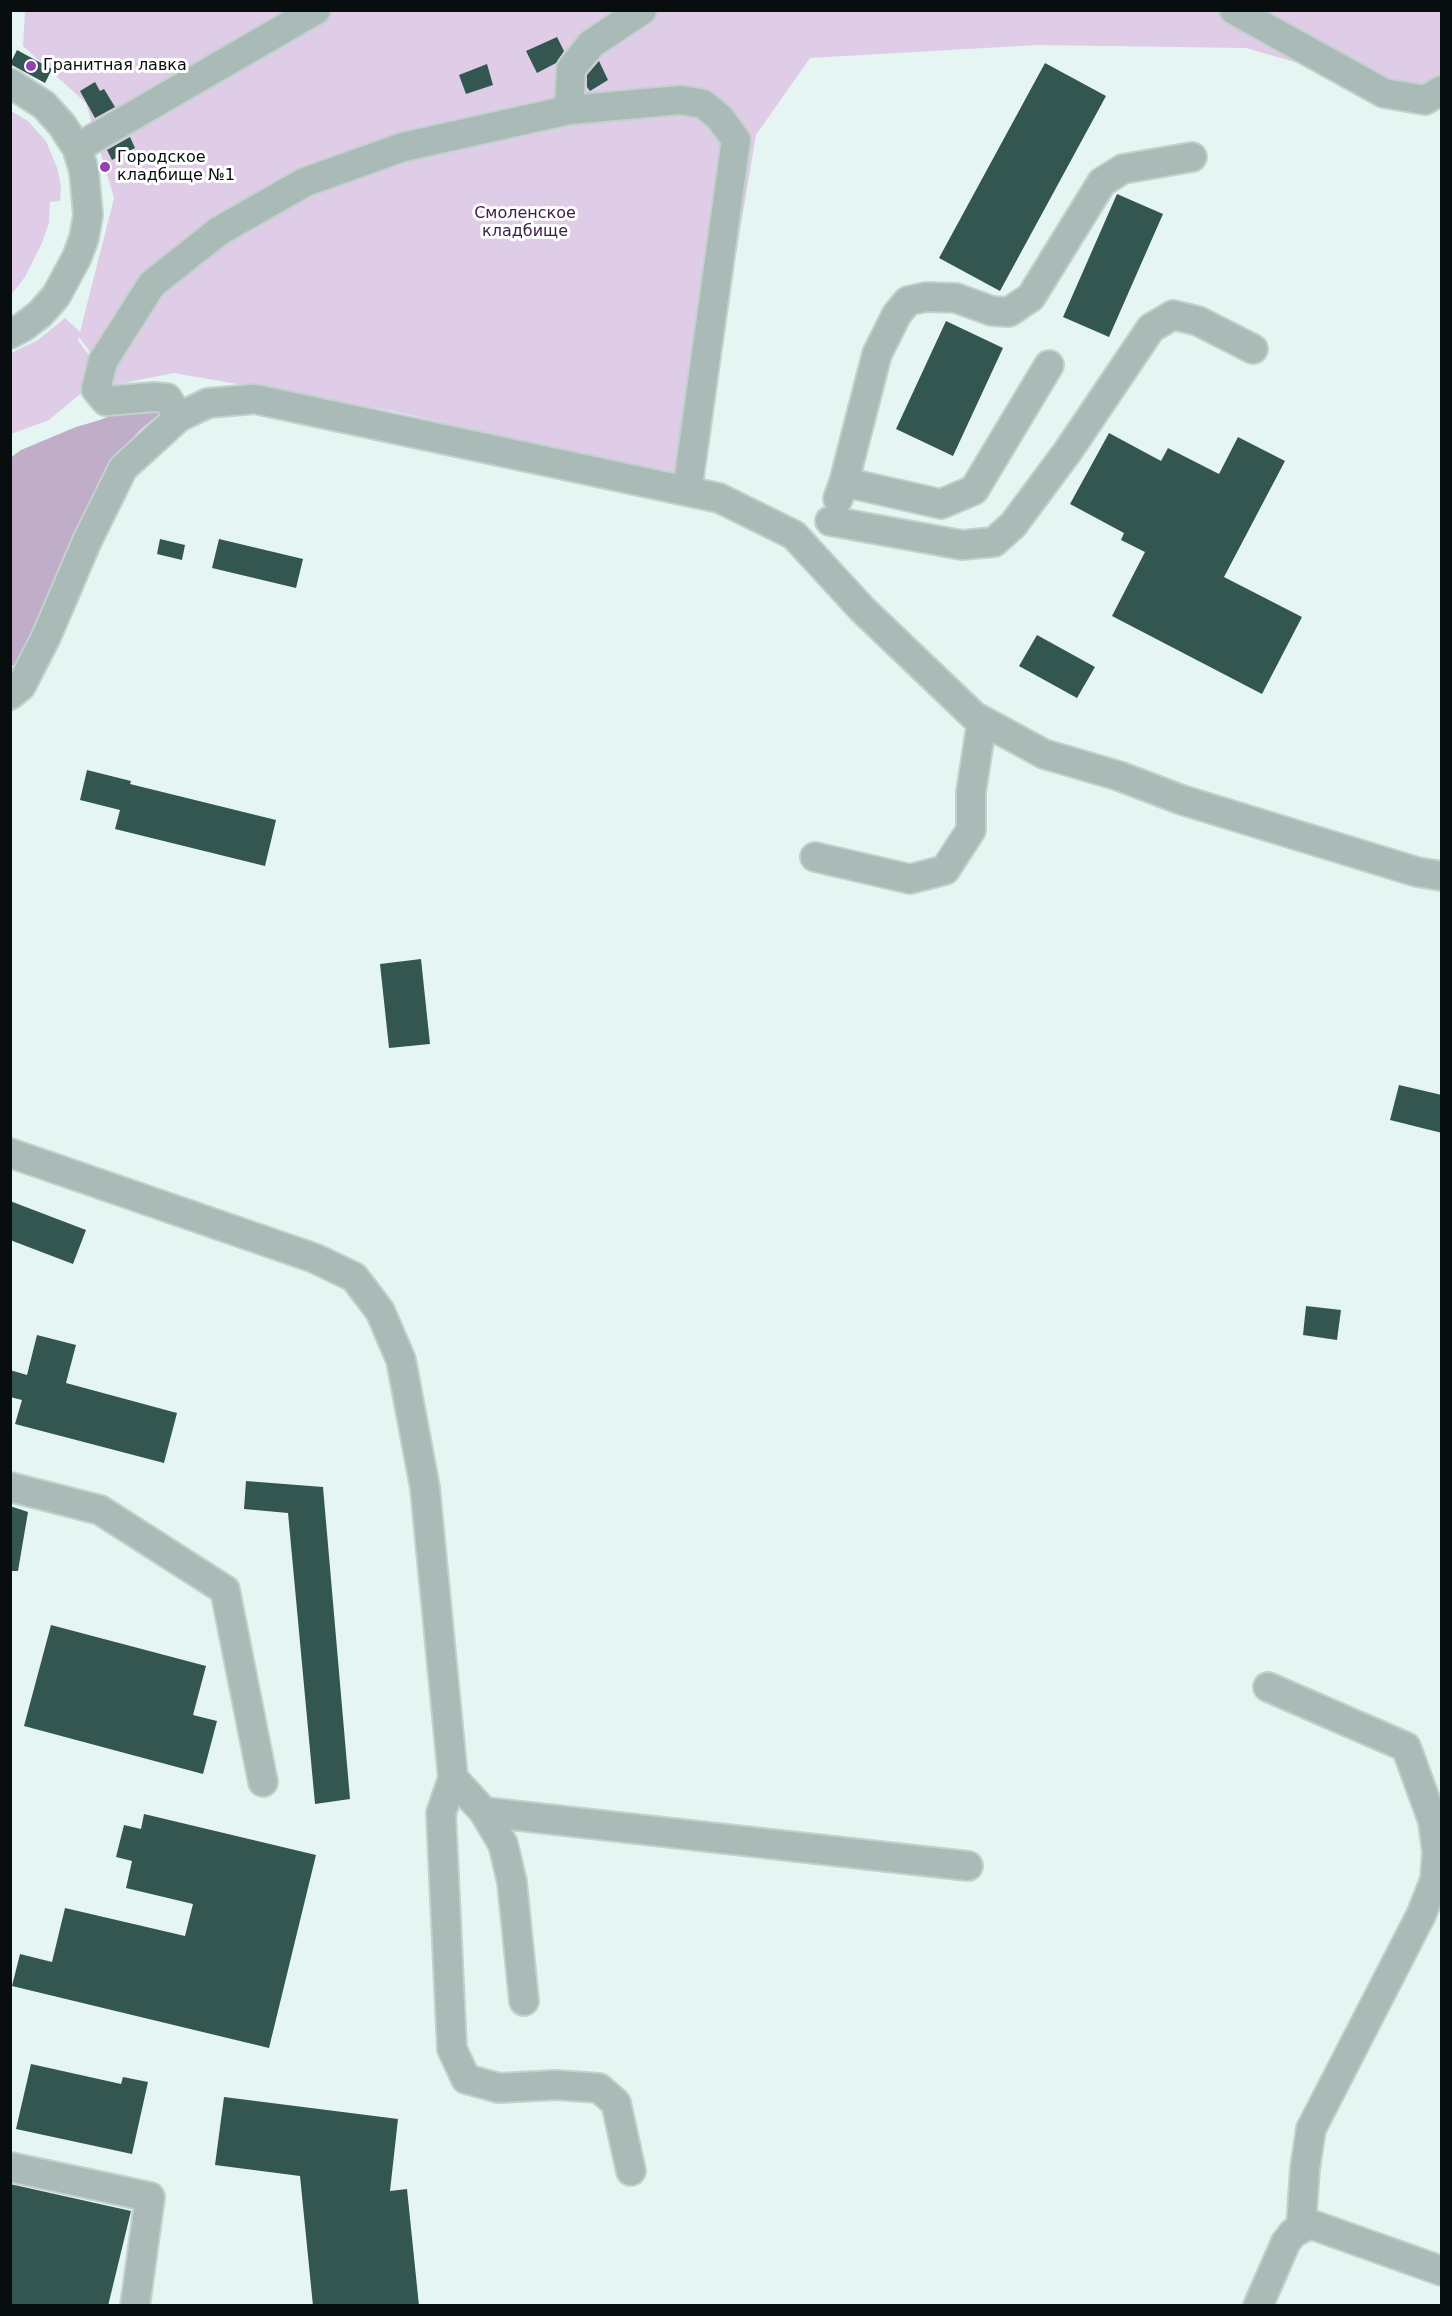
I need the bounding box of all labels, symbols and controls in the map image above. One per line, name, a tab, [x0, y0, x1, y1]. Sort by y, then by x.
place label: Гранитная лавка	[43, 56, 187, 76]
marker: Гранитная лавка	[24, 59, 38, 73]
place label: Городское кладбище №1	[117, 148, 235, 186]
marker: Городское кладбище №1	[98, 160, 112, 174]
park label: Смоленское кладбище	[474, 204, 576, 242]

